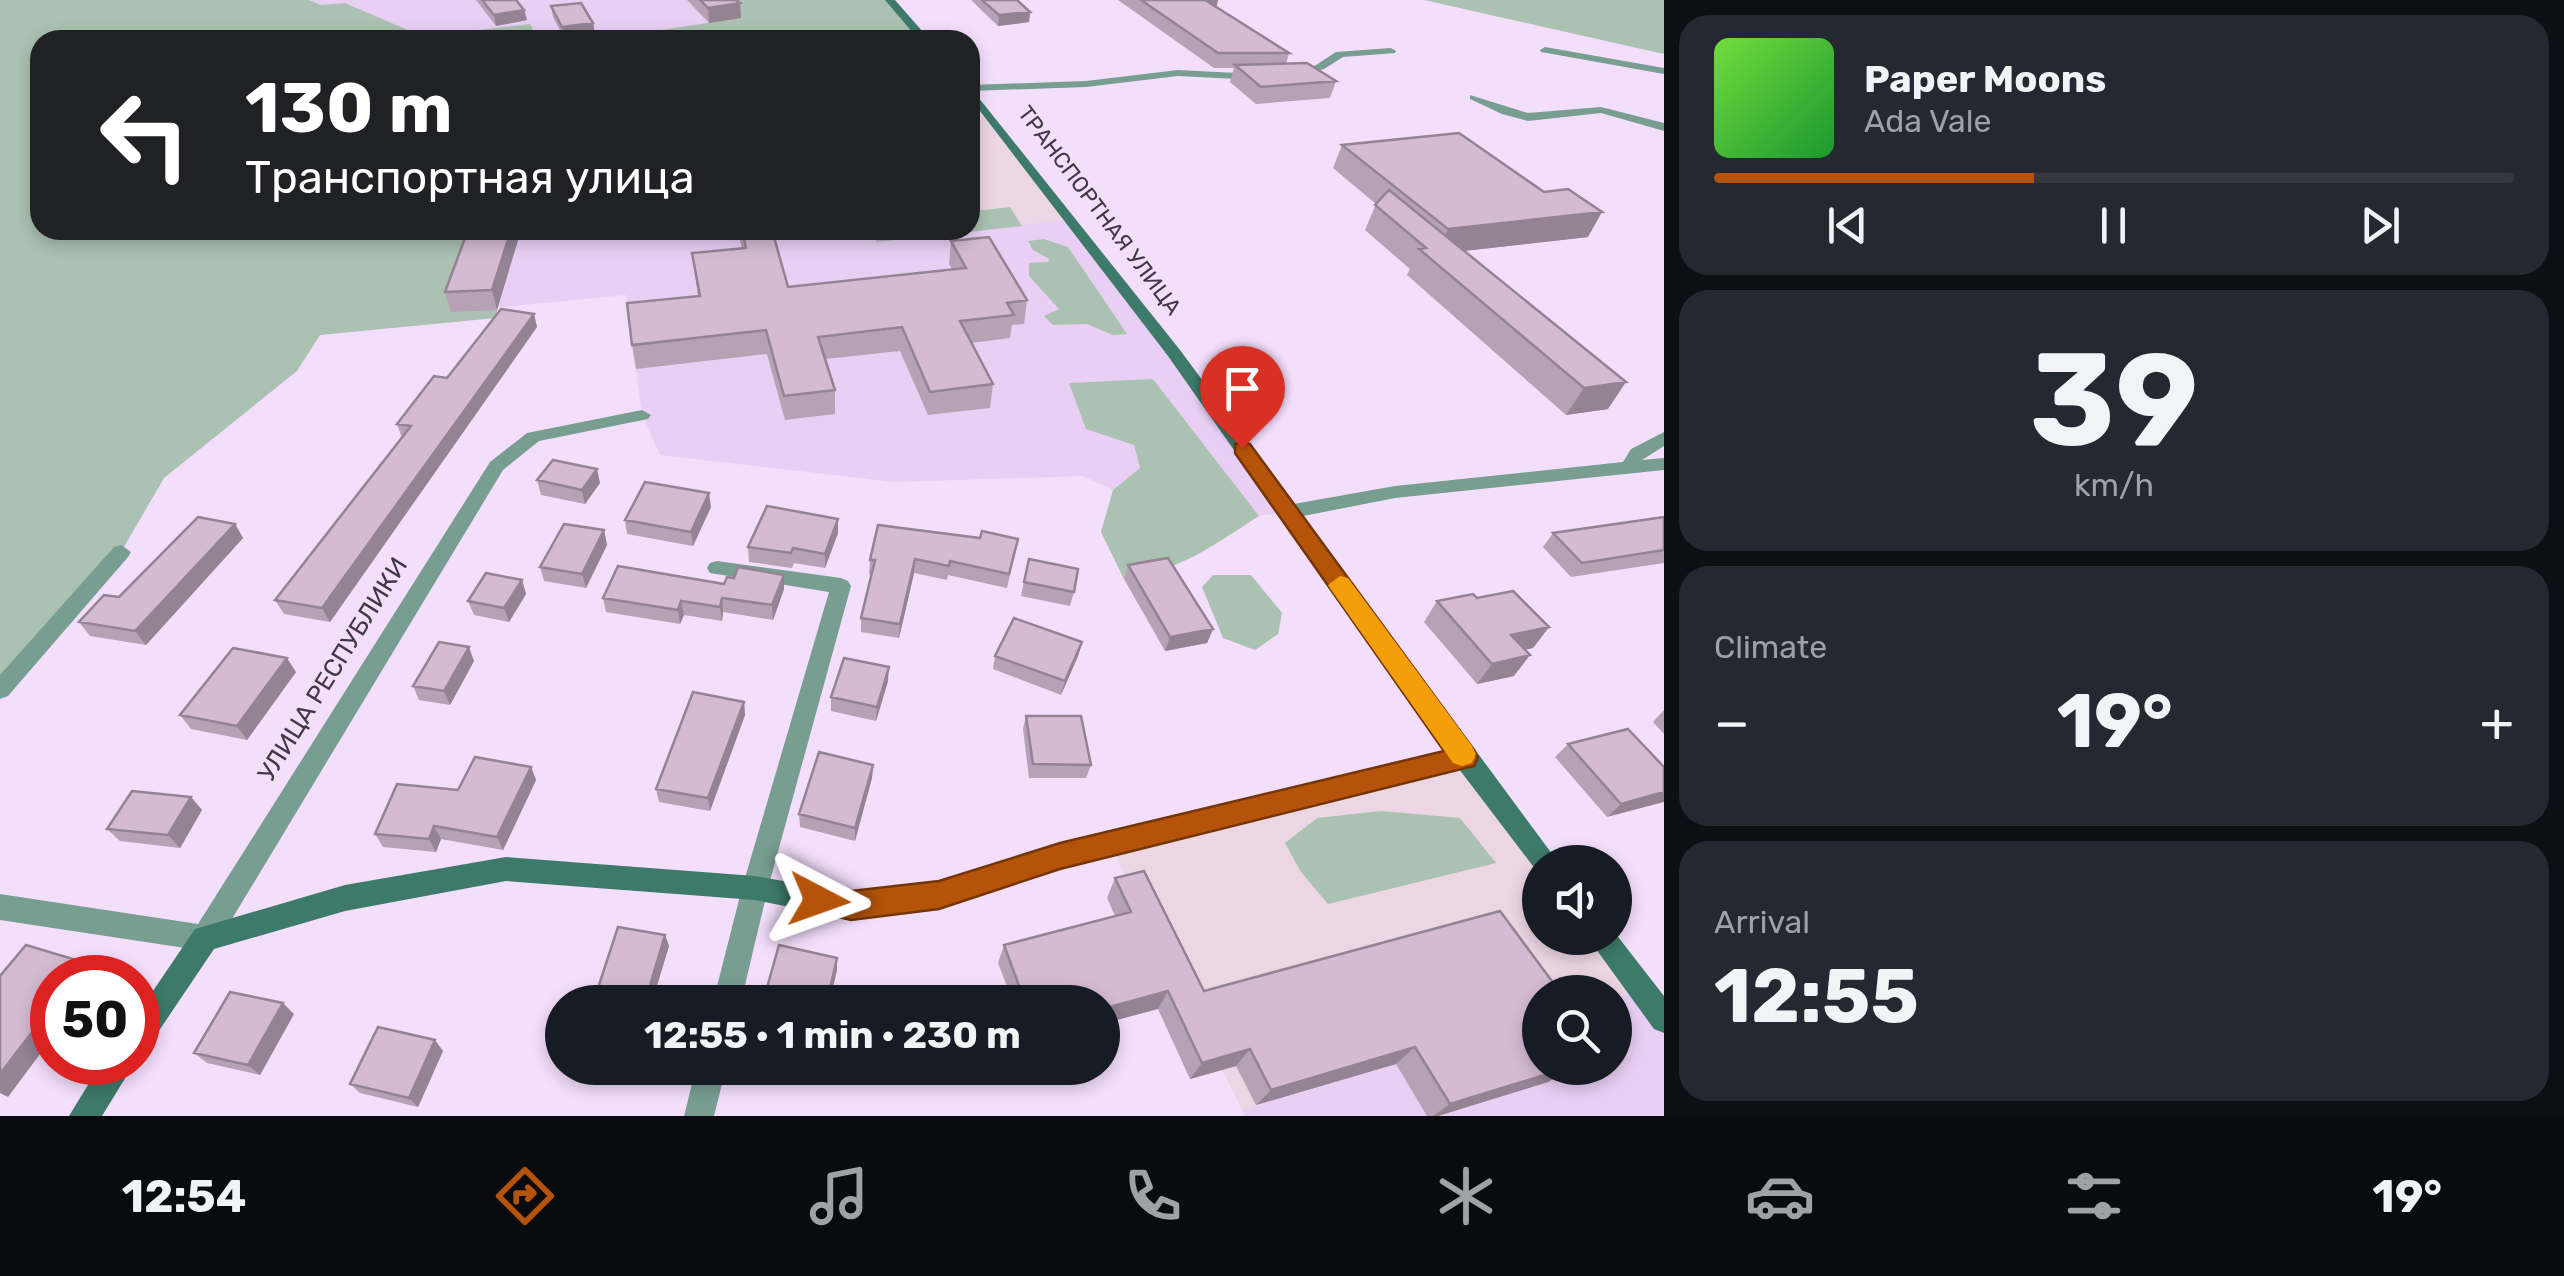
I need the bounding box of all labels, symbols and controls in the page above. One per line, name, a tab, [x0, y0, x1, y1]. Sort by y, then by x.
text: Paper Moons	[1864, 56, 2106, 102]
text: 130 m	[245, 67, 453, 150]
icon: left	[80, 70, 210, 200]
street label: ТРАНСПОРТНАЯ УЛИЦА	[1012, 100, 1187, 320]
text: Ada Vale	[1864, 102, 1991, 140]
text: Транспортная улица	[245, 151, 695, 204]
icon: previous	[1820, 198, 1875, 253]
icon: pause	[2086, 198, 2141, 253]
icon: next	[2353, 198, 2408, 253]
text: 39	[2029, 323, 2199, 478]
pin	[1200, 346, 1285, 449]
icon: arrive	[1215, 361, 1270, 416]
text: km/h	[2074, 466, 2154, 504]
street label: УЛИЦА РЕСПУБЛИКИ	[252, 552, 413, 786]
text: Climate	[1714, 628, 1827, 666]
text: 19°	[2057, 677, 2173, 766]
text: −	[1714, 690, 1750, 755]
text: +	[2480, 690, 2514, 755]
map controls	[1522, 845, 1632, 1085]
button: sound	[1522, 845, 1632, 955]
position arrow	[767, 848, 871, 952]
text: Arrival	[1714, 903, 1810, 941]
text: 12:55	[1714, 952, 1919, 1041]
speed limit sign: 50	[30, 955, 160, 1085]
button: search	[1522, 975, 1632, 1085]
text: 12:55 · 1 min · 230 m	[644, 1012, 1021, 1058]
icon: directions	[490, 1161, 560, 1231]
icon: music	[804, 1161, 874, 1231]
icon: phone	[1118, 1161, 1188, 1231]
icon: climate	[1431, 1161, 1501, 1231]
icon: car	[1745, 1161, 1815, 1231]
icon: filters	[2059, 1161, 2129, 1231]
text: 12:54	[122, 1170, 246, 1223]
text: 19°	[2372, 1170, 2442, 1223]

